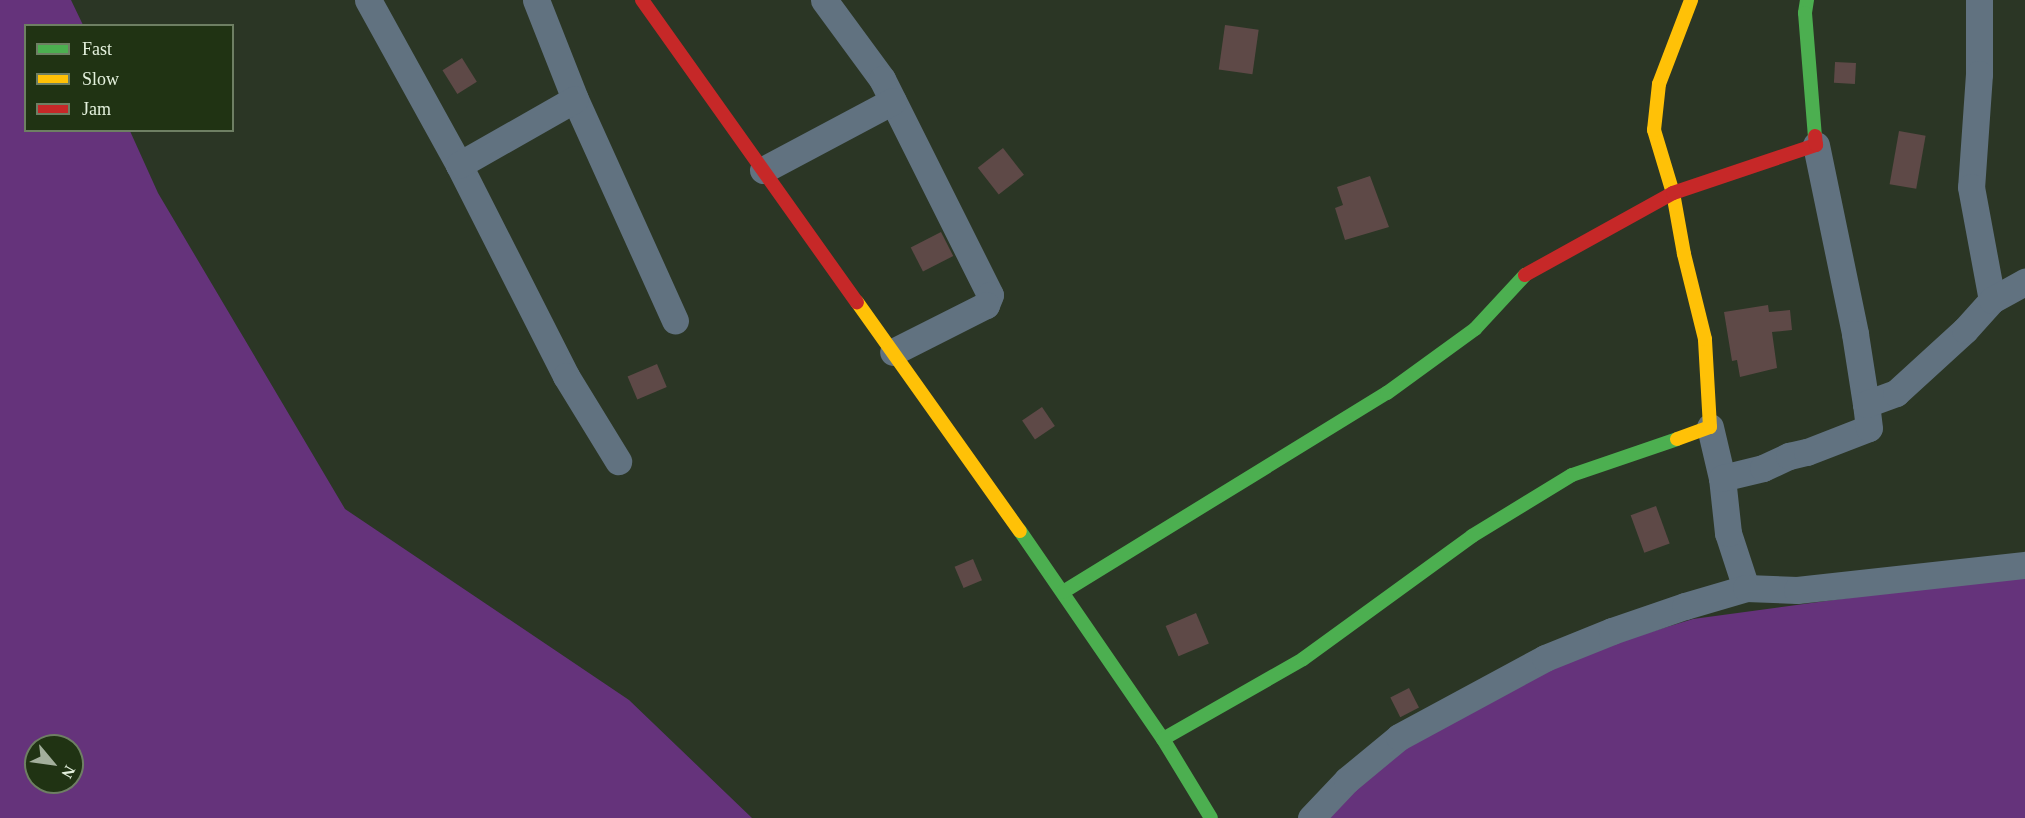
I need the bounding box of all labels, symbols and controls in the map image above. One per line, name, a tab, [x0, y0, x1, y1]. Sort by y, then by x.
legend	[24, 24, 234, 132]
text: Fast	[82, 39, 112, 59]
text: Slow	[82, 69, 119, 89]
text: Jam	[82, 99, 111, 119]
north arrow	[24, 734, 84, 794]
text: N	[58, 763, 79, 781]

